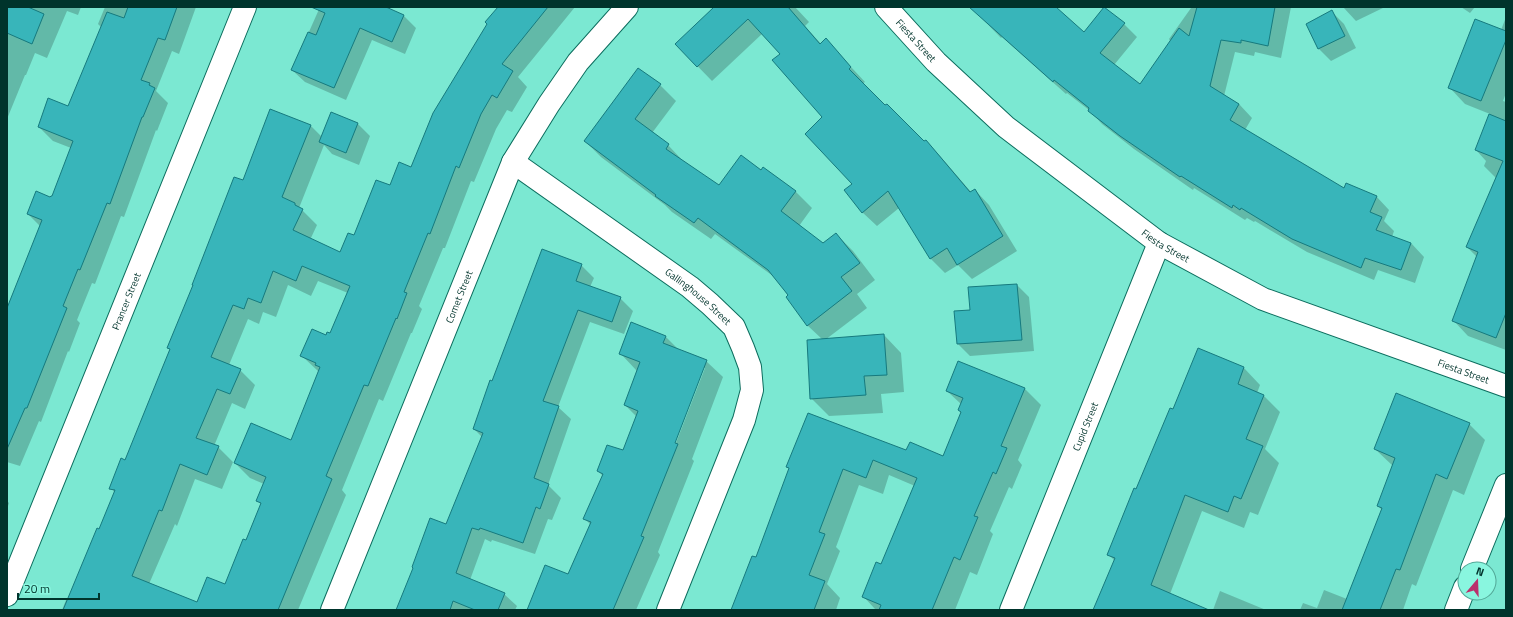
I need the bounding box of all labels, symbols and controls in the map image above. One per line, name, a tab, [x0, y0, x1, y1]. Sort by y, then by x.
street label: Fiesta Street	[893, 15, 940, 66]
street label: Fiesta Street	[1139, 225, 1193, 266]
street label: Gallinghouse Street	[662, 264, 735, 329]
street label: Comet Street	[441, 268, 476, 325]
street label: Prancer Street	[108, 270, 144, 332]
street label: Fiesta Street	[1436, 355, 1492, 387]
street label: Cupid Street	[1068, 399, 1102, 453]
north arrow	[1457, 561, 1497, 601]
text: N	[1474, 563, 1486, 580]
scale bar	[18, 575, 99, 601]
text: 20 m	[24, 579, 50, 598]

